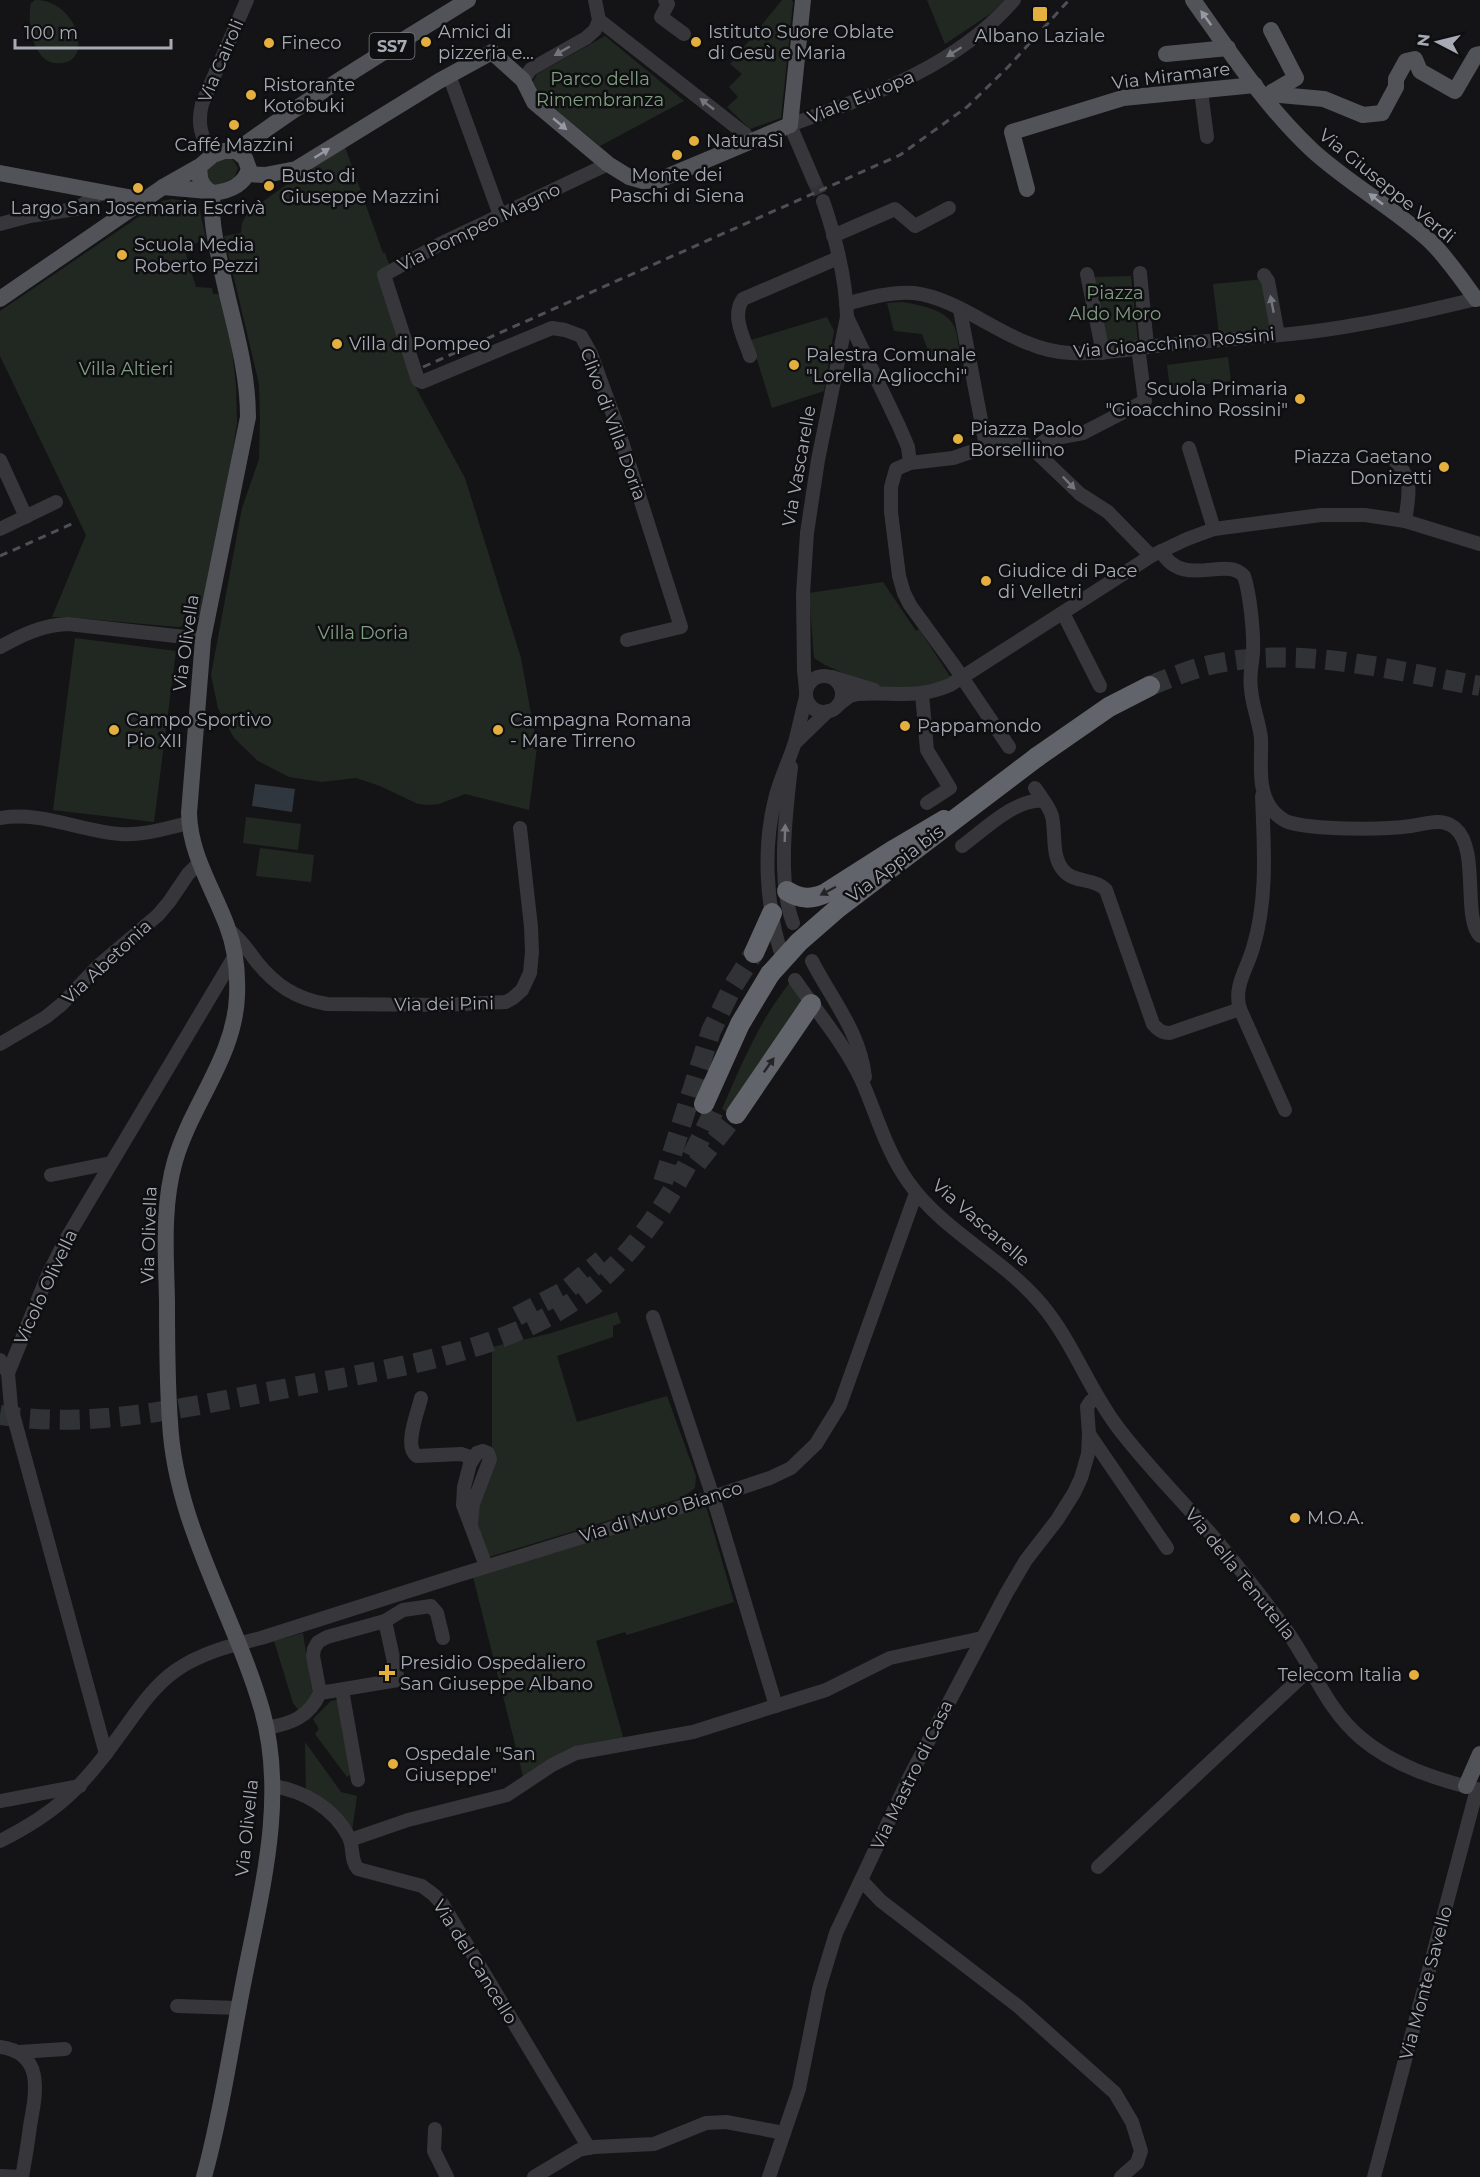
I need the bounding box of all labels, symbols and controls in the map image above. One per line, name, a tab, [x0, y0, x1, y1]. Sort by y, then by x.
marker: Albano Laziale	[1031, 5, 1049, 23]
one-way arrow	[1200, 10, 1212, 26]
scale bar	[15, 12, 171, 50]
north arrow	[1408, 12, 1468, 72]
street label: Via Cairoli	[194, 16, 248, 106]
place label: Amici di pizzeria e...	[438, 21, 534, 64]
place label: Istituto Suore Oblate di Gesù e Maria	[708, 21, 894, 64]
text: 100 m	[24, 22, 78, 44]
place label: Albano Laziale	[975, 25, 1105, 47]
place label: Fineco	[281, 32, 342, 54]
road number: SS7	[370, 33, 414, 59]
text: N	[1413, 33, 1434, 48]
marker: Amici di pizzeria e...	[419, 35, 433, 49]
marker: Istituto Suore Oblate di Gesù e Maria	[689, 35, 703, 49]
marker: Fineco	[262, 36, 276, 50]
one-way arrow	[553, 46, 570, 56]
one-way arrow	[946, 46, 962, 57]
street label: Via Miramare	[1111, 58, 1232, 94]
street label: Viale Europa	[804, 66, 918, 128]
park label: Parco della Rimembranza	[536, 68, 664, 111]
place label: Ristorante Kotobuki	[263, 74, 355, 117]
marker: Ristorante Kotobuki	[244, 88, 258, 102]
one-way arrow	[699, 98, 715, 111]
one-way arrow	[552, 117, 567, 130]
marker: Caffé Mazzini	[227, 118, 241, 132]
street label: Via Giuseppe Verdi	[1314, 124, 1460, 248]
place label: NaturaSì	[706, 130, 784, 152]
place label: Caffé Mazzini	[175, 134, 293, 156]
marker: NaturaSì	[687, 134, 701, 148]
one-way arrow	[313, 147, 330, 158]
marker: Monte dei Paschi di Siena	[670, 148, 684, 162]
place label: Monte dei Paschi di Siena	[609, 164, 745, 207]
place label: Busto di Giuseppe Mazzini	[281, 165, 440, 208]
street label: Via Pompeo Magno	[394, 178, 564, 276]
marker: Busto di Giuseppe Mazzini	[262, 179, 276, 193]
marker: Largo San Josemaria Escrivà	[131, 181, 145, 195]
one-way arrow	[1368, 193, 1384, 206]
place label: Largo San Josemaria Escrivà	[11, 197, 265, 219]
place label: Scuola Media Roberto Pezzi	[134, 234, 259, 277]
marker: Scuola Media Roberto Pezzi	[115, 248, 129, 262]
park label: Piazza Aldo Moro	[1069, 282, 1161, 325]
one-way arrow	[1267, 295, 1276, 314]
street label: Via Gioacchino Rossini	[1072, 323, 1276, 363]
place label: Villa di Pompeo	[349, 333, 490, 355]
marker: Villa di Pompeo	[330, 337, 344, 351]
place label: Palestra Comunale "Lorella Agliocchi"	[806, 344, 976, 387]
street label: Clivo di Villa Doria	[575, 345, 651, 503]
park label: Villa Altieri	[79, 358, 173, 380]
marker: Palestra Comunale "Lorella Agliocchi"	[787, 358, 801, 372]
place label: Scuola Primaria "Gioacchino Rossini"	[1105, 378, 1288, 421]
marker: Scuola Primaria "Gioacchino Rossini"	[1293, 392, 1307, 406]
street label: Via Vascarelle	[778, 404, 820, 528]
place label: Piazza Paolo Borselliino	[970, 418, 1083, 461]
marker: Piazza Paolo Borselliino	[951, 432, 965, 446]
place label: Piazza Gaetano Donizetti	[1293, 446, 1432, 489]
marker: Piazza Gaetano Donizetti	[1437, 460, 1451, 474]
one-way arrow	[1061, 476, 1075, 490]
place label: Giudice di Pace di Velletri	[998, 560, 1137, 603]
marker: Giudice di Pace di Velletri	[979, 574, 993, 588]
street label: Via Olivella	[168, 593, 204, 693]
park label: Villa Doria	[318, 622, 408, 644]
place label: Campo Sportivo Pio XII	[126, 709, 272, 752]
place label: Campagna Romana - Mare Tirreno	[510, 709, 692, 752]
place label: Pappamondo	[917, 715, 1041, 737]
marker: Pappamondo	[898, 719, 912, 733]
marker: Campo Sportivo Pio XII	[107, 723, 121, 737]
marker: Campagna Romana - Mare Tirreno	[491, 723, 505, 737]
street label: Via Appia bis	[842, 820, 948, 908]
one-way arrow	[780, 823, 789, 842]
one-way arrow	[819, 886, 836, 896]
street label: Via Abetonia	[58, 915, 156, 1009]
street label: Via dei Pini	[394, 992, 494, 1016]
one-way arrow	[764, 1057, 775, 1074]
street label: Via Vascarelle	[928, 1174, 1035, 1272]
street label: Via Olivella	[136, 1186, 162, 1284]
street label: Vicolo Olivella	[10, 1226, 82, 1348]
street label: Via di Muro Bianco	[577, 1477, 745, 1547]
street label: Via della Tenutella	[1180, 1504, 1300, 1644]
place label: M.O.A.	[1307, 1507, 1364, 1529]
marker: M.O.A.	[1288, 1511, 1302, 1525]
place label: Presidio Ospedaliero San Giuseppe Albano	[400, 1652, 593, 1695]
marker: Presidio Ospedaliero San Giuseppe Albano	[378, 1664, 396, 1682]
place label: Telecom Italia	[1278, 1664, 1402, 1686]
marker: Telecom Italia	[1407, 1668, 1421, 1682]
street label: Via Mastro di Casa	[866, 1697, 958, 1853]
place label: Ospedale "San Giuseppe"	[405, 1743, 536, 1786]
marker: Ospedale "San Giuseppe"	[386, 1757, 400, 1771]
street label: Via Olivella	[231, 1778, 263, 1878]
street label: Via del Cancello	[428, 1896, 522, 2028]
street label: Via Monte Savello	[1395, 1904, 1457, 2062]

